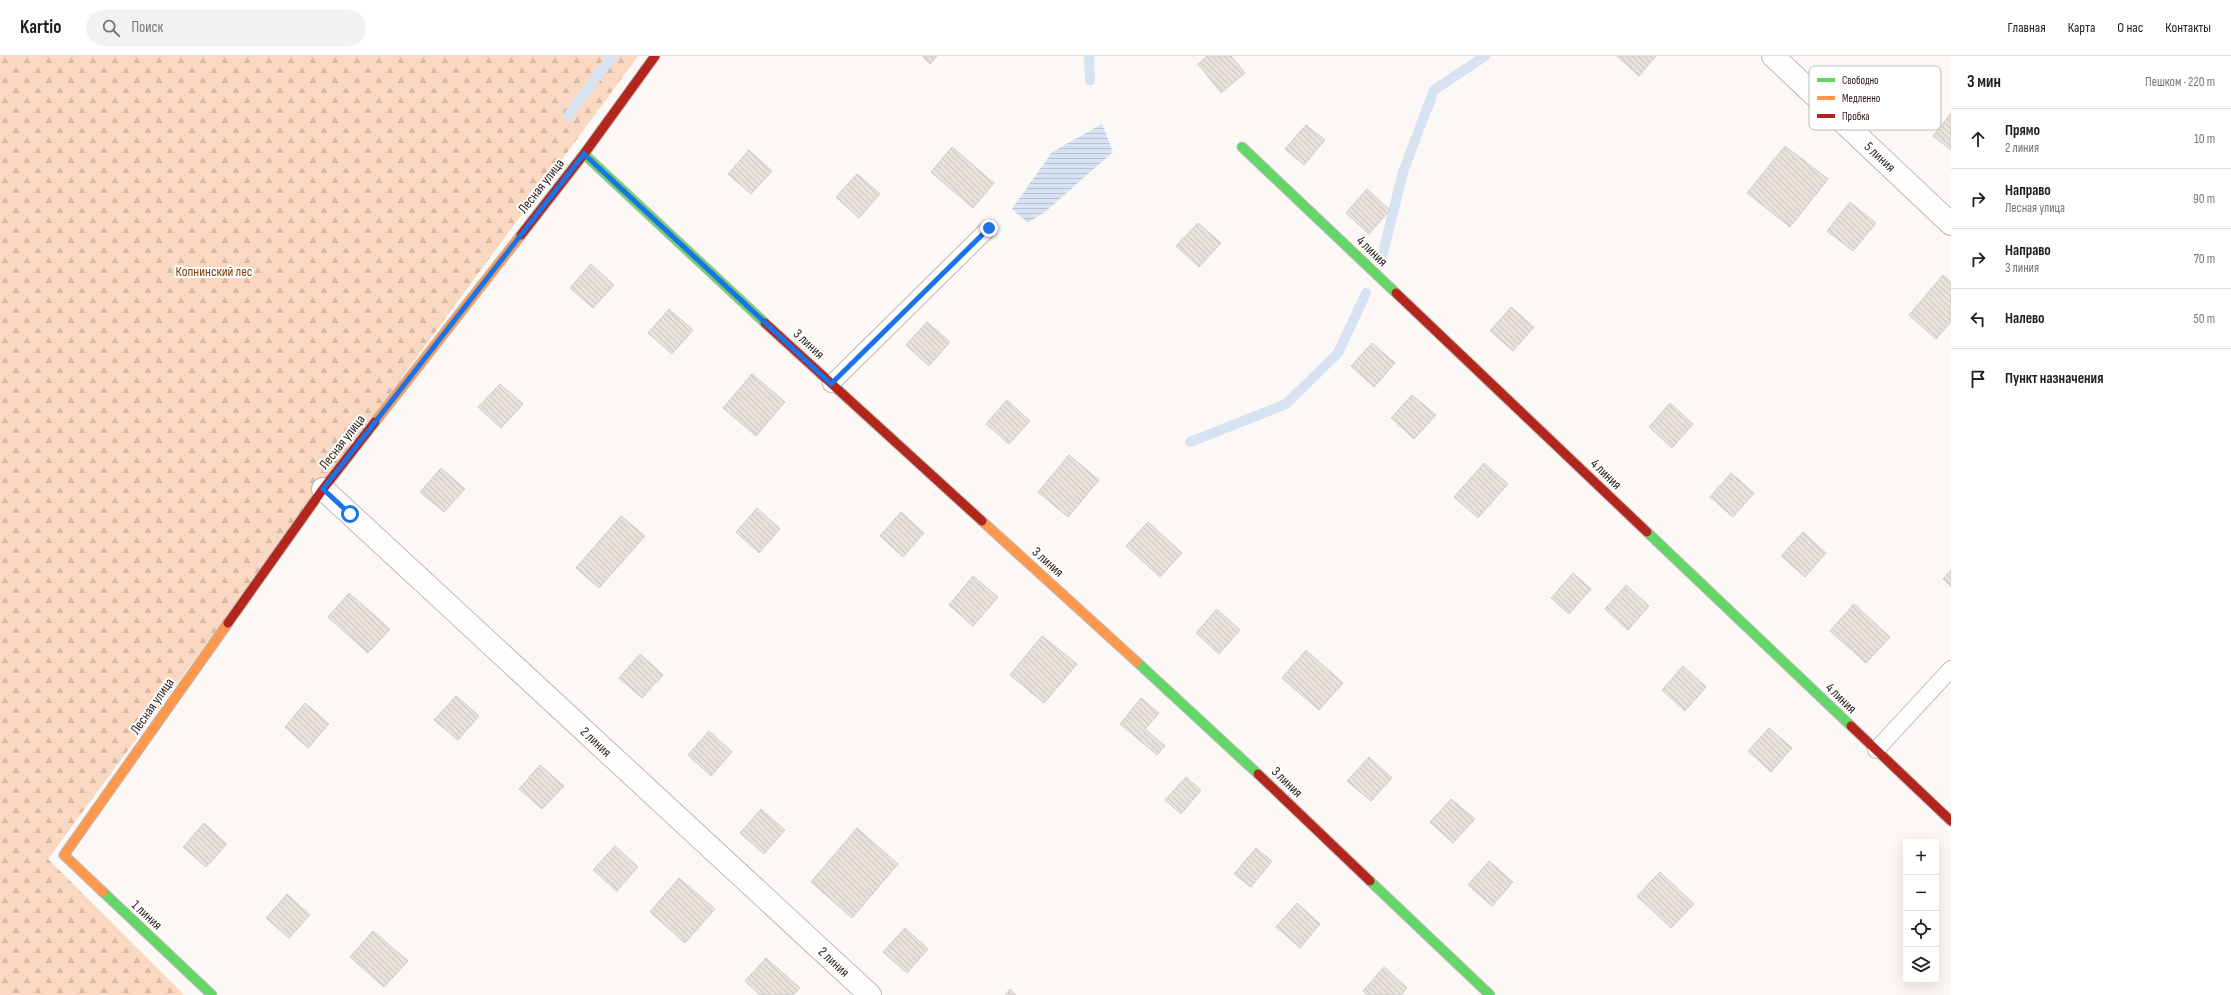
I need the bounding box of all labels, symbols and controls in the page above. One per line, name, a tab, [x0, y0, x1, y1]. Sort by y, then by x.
search box	[86, 10, 366, 46]
text: Kartio	[20, 16, 62, 39]
icon: search	[100, 17, 122, 39]
text: Поиск	[132, 18, 163, 37]
text: Главная	[2008, 19, 2046, 36]
text: Карта	[2068, 19, 2095, 36]
text: О нас	[2117, 19, 2143, 36]
text: Контакты	[2165, 19, 2211, 36]
legend	[1809, 66, 1941, 130]
text: 3 мин	[1967, 72, 2001, 92]
text: Свободно	[1842, 74, 1879, 87]
text: Пешком · 220 m	[2145, 74, 2215, 90]
text: Медленно	[1842, 92, 1881, 105]
text: Пробка	[1842, 110, 1870, 123]
text: Прямо	[2005, 121, 2040, 140]
icon: ahead	[1967, 128, 1989, 150]
text: 10 m	[2194, 131, 2215, 147]
street label: 5 линия	[1861, 138, 1899, 176]
text: 2 линия	[2005, 140, 2039, 156]
street label: Лесная улица	[514, 155, 568, 217]
text: Направо	[2005, 181, 2051, 200]
icon: right	[1967, 188, 1989, 210]
text: 90 m	[2193, 191, 2215, 207]
text: Лесная улица	[2005, 200, 2065, 216]
route end	[980, 219, 998, 237]
street label: 4 линия	[1353, 232, 1391, 270]
text: Направо	[2005, 241, 2051, 260]
icon: right	[1967, 248, 1989, 270]
text: 70 m	[2194, 251, 2215, 267]
text: 3 линия	[2005, 260, 2039, 276]
park label: Копнинский лес	[176, 263, 252, 280]
icon: left	[1967, 308, 1989, 330]
text: Налево	[2005, 309, 2045, 328]
text: 50 m	[2194, 311, 2215, 327]
street label: 3 линия	[790, 325, 828, 363]
icon: arrive	[1967, 368, 1989, 390]
text: Пункт назначения	[2005, 369, 2103, 388]
street label: Лесная улица	[315, 411, 369, 473]
street label: 4 линия	[1587, 455, 1625, 493]
route start	[341, 505, 359, 523]
street label: 3 линия	[1029, 543, 1067, 581]
street label: Лесная улица	[126, 675, 178, 737]
street label: 4 линия	[1822, 679, 1860, 717]
street label: 2 линия	[577, 723, 615, 761]
street label: 3 линия	[1268, 763, 1306, 801]
map controls	[1903, 839, 1939, 983]
button: +	[1903, 839, 1939, 875]
button: −	[1903, 875, 1939, 911]
street label: 1 линия	[128, 897, 166, 933]
button: locate	[1903, 911, 1939, 947]
street label: 2 линия	[815, 943, 853, 981]
button: layers	[1903, 947, 1939, 983]

